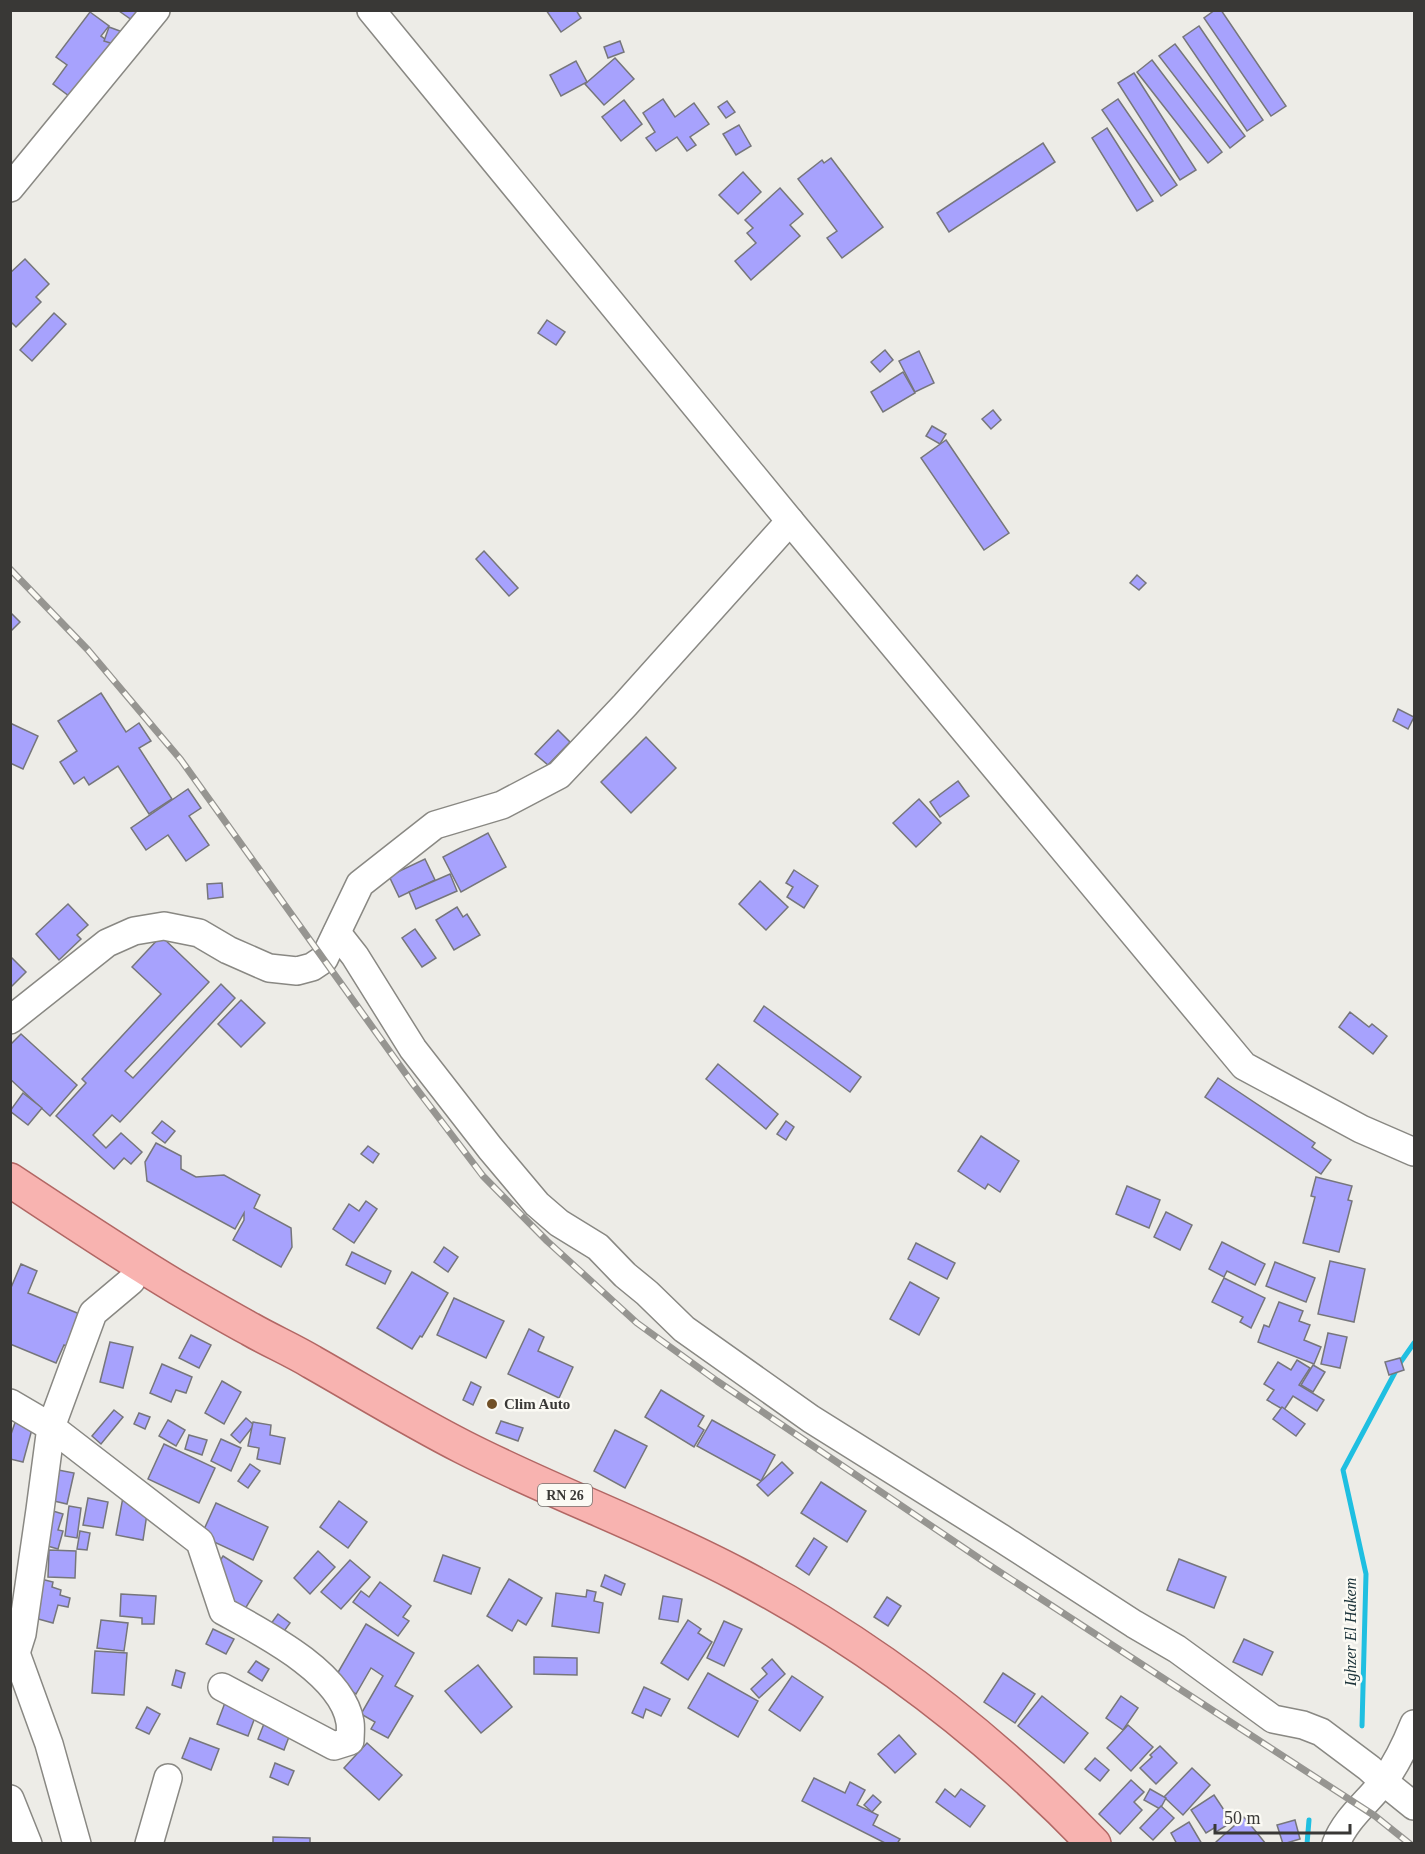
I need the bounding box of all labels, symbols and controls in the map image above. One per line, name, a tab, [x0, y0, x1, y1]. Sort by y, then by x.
place label: Clim Auto	[504, 1396, 570, 1412]
marker: Clim Auto	[485, 1397, 499, 1411]
road number: RN 26	[538, 1484, 592, 1506]
water label: Ighzer El Hakem	[1342, 1578, 1360, 1687]
scale bar	[1215, 1797, 1350, 1835]
text: 50 m	[1224, 1808, 1261, 1828]

